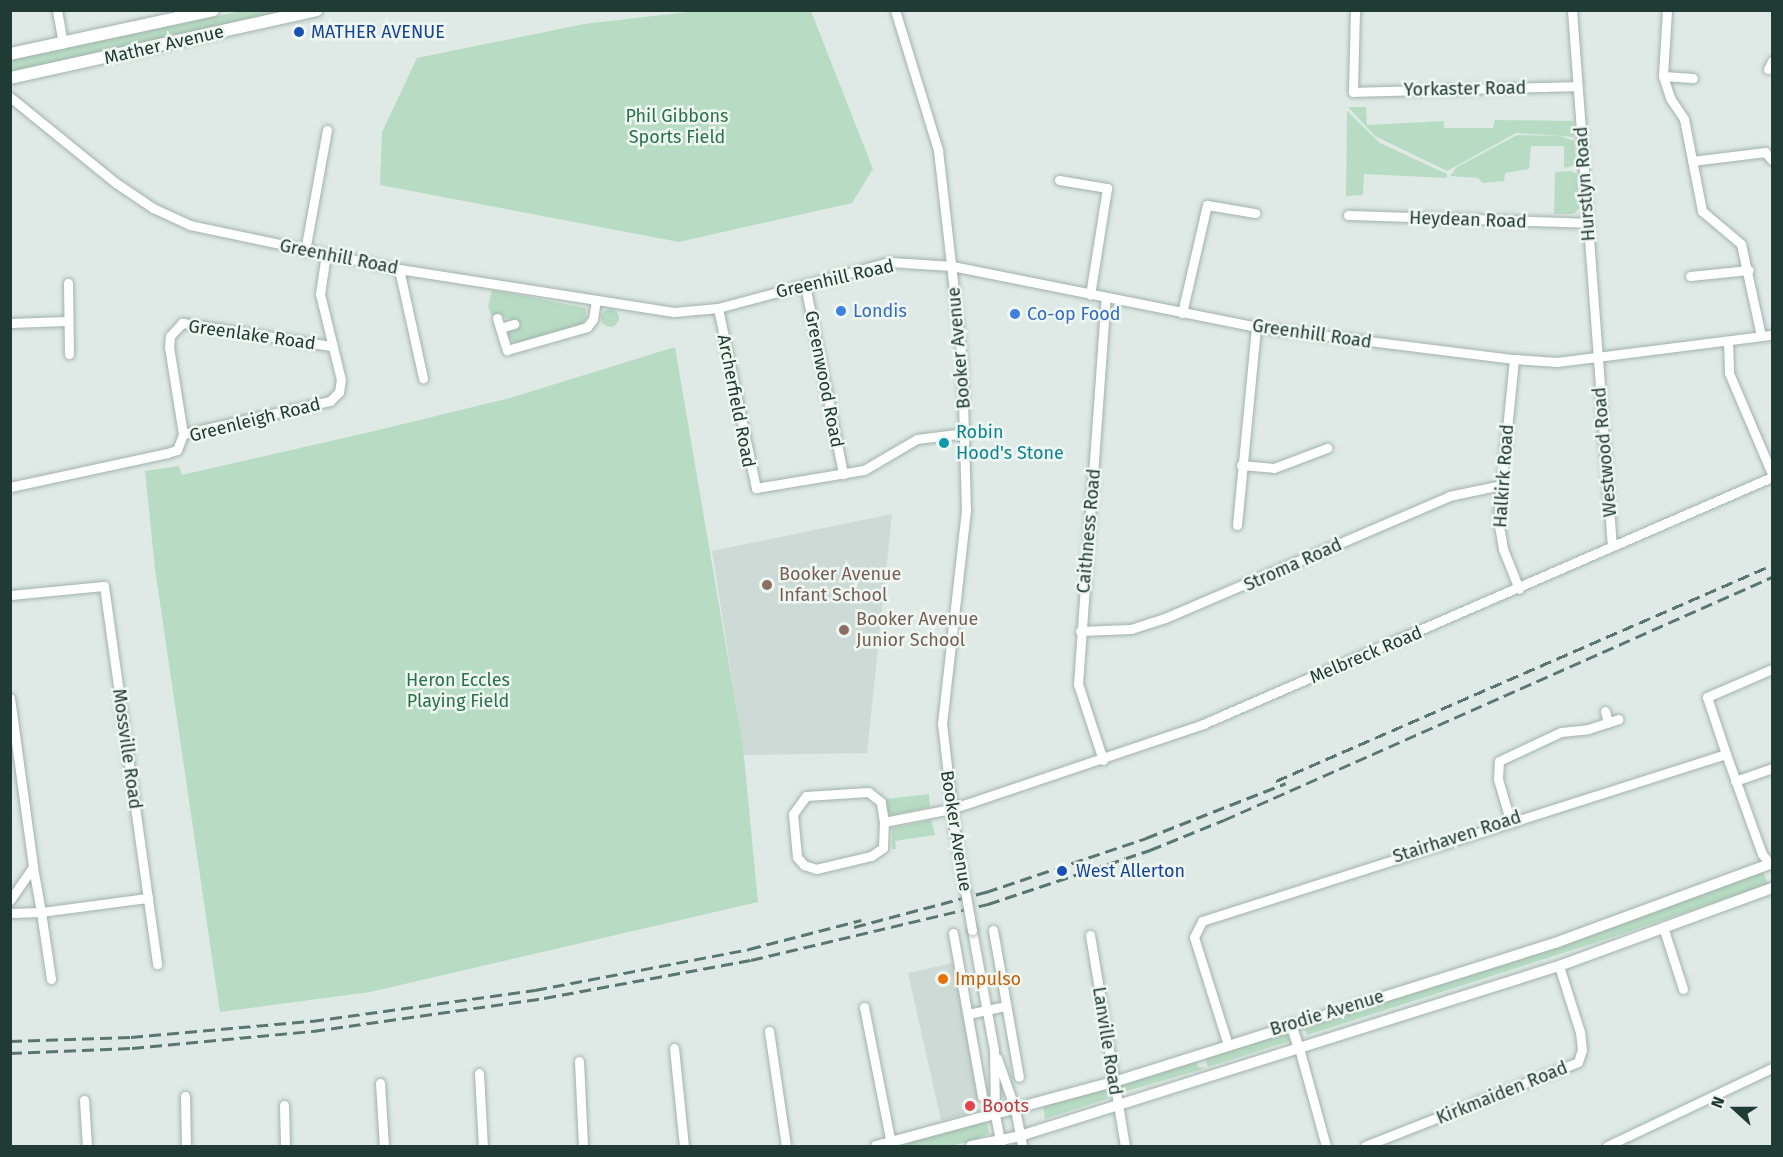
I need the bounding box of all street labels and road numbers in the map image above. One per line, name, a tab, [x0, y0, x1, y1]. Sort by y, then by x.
street label: Mather Avenue	[102, 21, 226, 69]
street label: Yorkaster Road	[1404, 77, 1526, 101]
street label: Hurstlyn Road	[1570, 126, 1600, 242]
street label: Heydean Road	[1409, 207, 1527, 233]
street label: Greenhill Road	[278, 235, 400, 279]
street label: Greenhill Road	[774, 255, 896, 303]
street label: Booker Avenue	[943, 286, 975, 410]
street label: Greenwood Road	[800, 309, 848, 449]
street label: Greenlake Road	[187, 315, 317, 355]
street label: Greenhill Road	[1251, 315, 1373, 353]
street label: Archerfield Road	[713, 333, 759, 469]
street label: Westwood Road	[1589, 386, 1621, 518]
street label: Greenleigh Road	[187, 393, 323, 447]
street label: Halkirk Road	[1490, 423, 1518, 529]
street label: Caithness Road	[1073, 468, 1105, 594]
street label: Stroma Road	[1241, 534, 1345, 596]
street label: Melbreck Road	[1307, 622, 1425, 688]
street label: Mossville Road	[108, 687, 146, 811]
street label: Booker Avenue	[936, 769, 976, 893]
street label: Stairhaven Road	[1390, 806, 1524, 868]
street label: Lanville Road	[1088, 985, 1126, 1097]
street label: Brodie Avenue	[1267, 985, 1387, 1041]
street label: Kirkmaiden Road	[1433, 1057, 1571, 1129]

